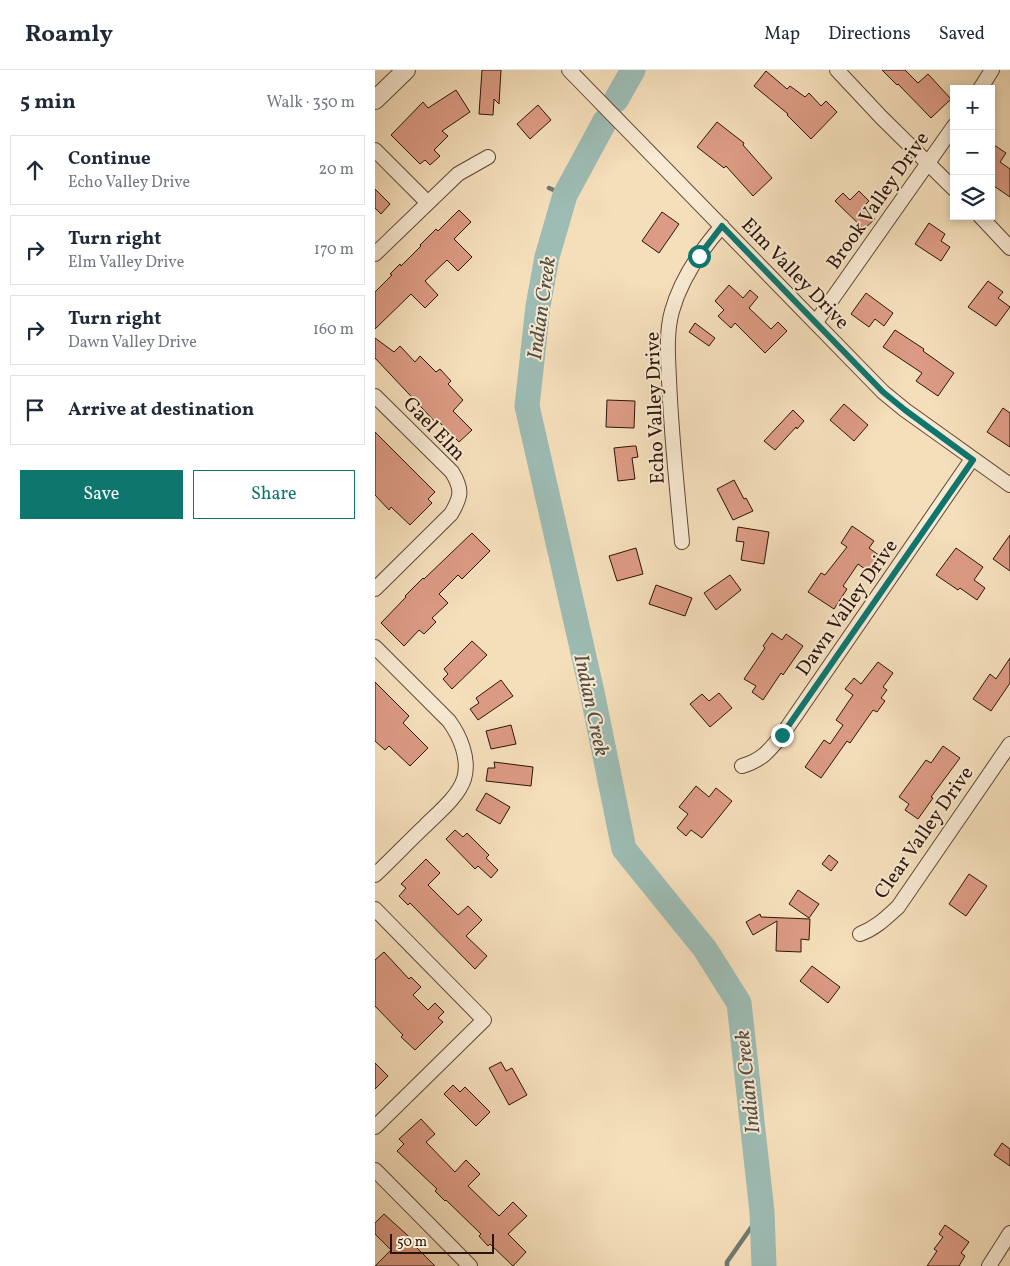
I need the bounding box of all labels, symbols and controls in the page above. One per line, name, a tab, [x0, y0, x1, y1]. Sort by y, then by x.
text: Roamly	[25, 18, 113, 52]
text: Map	[764, 22, 800, 47]
text: Directions	[828, 22, 911, 47]
text: Saved	[939, 22, 985, 47]
map controls	[950, 85, 995, 220]
button: +	[950, 85, 995, 130]
text: 5 min	[20, 88, 76, 117]
text: Walk · 350 m	[267, 92, 355, 114]
street label: Brook Valley Drive	[821, 127, 937, 276]
button: −	[950, 130, 995, 175]
text: Continue	[68, 146, 151, 172]
icon: ahead	[21, 156, 49, 184]
text: 20 m	[319, 159, 354, 181]
text: Echo Valley Drive	[68, 172, 190, 194]
button: layers	[950, 175, 995, 220]
street label: Elm Valley Drive	[734, 212, 855, 336]
text: Turn right	[68, 226, 161, 252]
icon: right	[21, 236, 49, 264]
text: 170 m	[314, 239, 354, 261]
route start	[688, 245, 711, 268]
text: Elm Valley Drive	[68, 252, 184, 274]
water label: Indian Creek	[521, 254, 564, 362]
text: Turn right	[68, 306, 161, 332]
icon: right	[21, 316, 49, 344]
text: 160 m	[313, 319, 354, 341]
street label: Echo Valley Drive	[639, 331, 673, 485]
text: Dawn Valley Drive	[68, 332, 197, 354]
street label: Gael Elm	[396, 391, 471, 468]
icon: arrive	[21, 396, 49, 424]
text: Arrive at destination	[68, 397, 254, 423]
button: Save	[20, 470, 183, 519]
button: Share	[193, 470, 355, 519]
street label: Dawn Valley Drive	[790, 534, 905, 682]
water label: Indian Creek	[566, 651, 616, 759]
route end	[771, 724, 794, 747]
street label: Clear Valley Drive	[868, 761, 981, 905]
water label: Indian Creek	[729, 1028, 768, 1135]
scale bar	[390, 1231, 494, 1254]
text: 50 m	[397, 1233, 427, 1252]

